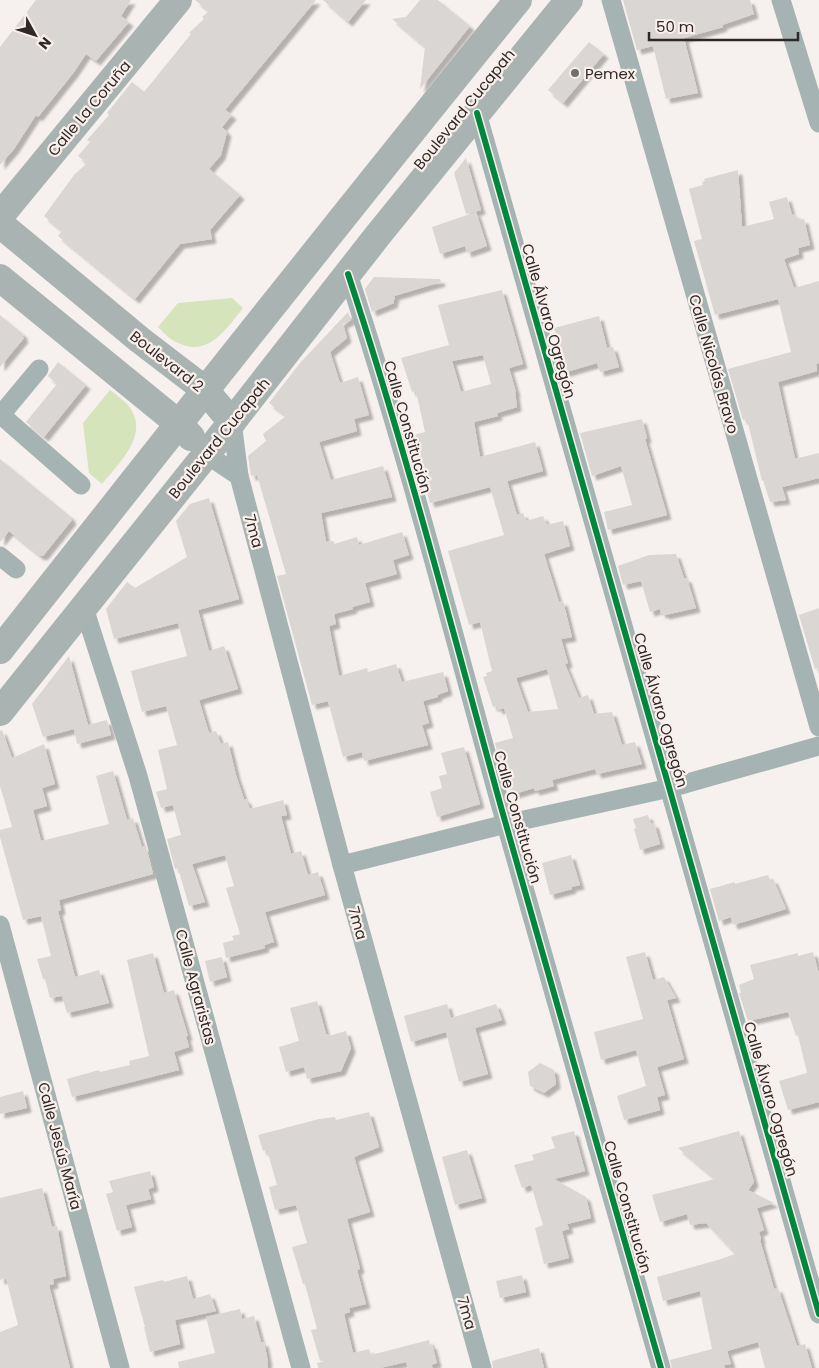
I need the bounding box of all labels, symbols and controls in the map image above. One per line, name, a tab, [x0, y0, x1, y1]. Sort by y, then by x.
north arrow	[10, 10, 60, 60]
scale bar	[649, 10, 798, 42]
text: 50 m	[656, 16, 694, 37]
text: N	[34, 33, 56, 54]
street label: Boulevard Cucapah	[409, 44, 519, 174]
street label: Calle La Coruña	[43, 56, 135, 160]
place label: Pemex	[585, 63, 635, 84]
marker: Pemex	[569, 67, 581, 79]
street label: Calle Álvaro Ogregón	[517, 241, 581, 401]
street label: Calle Nicolás Bravo	[684, 292, 744, 436]
street label: Boulevard 2	[126, 326, 208, 396]
street label: Calle Constitución	[379, 358, 437, 496]
street label: Boulevard Cucapah	[164, 373, 274, 503]
street label: 7ma	[239, 512, 269, 550]
street label: Calle Álvaro Ogregón	[629, 630, 693, 790]
street label: Calle Constitución	[489, 748, 547, 886]
street label: 7ma	[343, 904, 373, 942]
street label: Calle Agraristas	[170, 927, 222, 1047]
street label: Calle Álvaro Ogregón	[739, 1019, 803, 1179]
street label: Calle Jesús María	[33, 1080, 87, 1212]
street label: Calle Constitución	[599, 1138, 657, 1276]
street label: 7ma	[452, 1294, 482, 1332]

